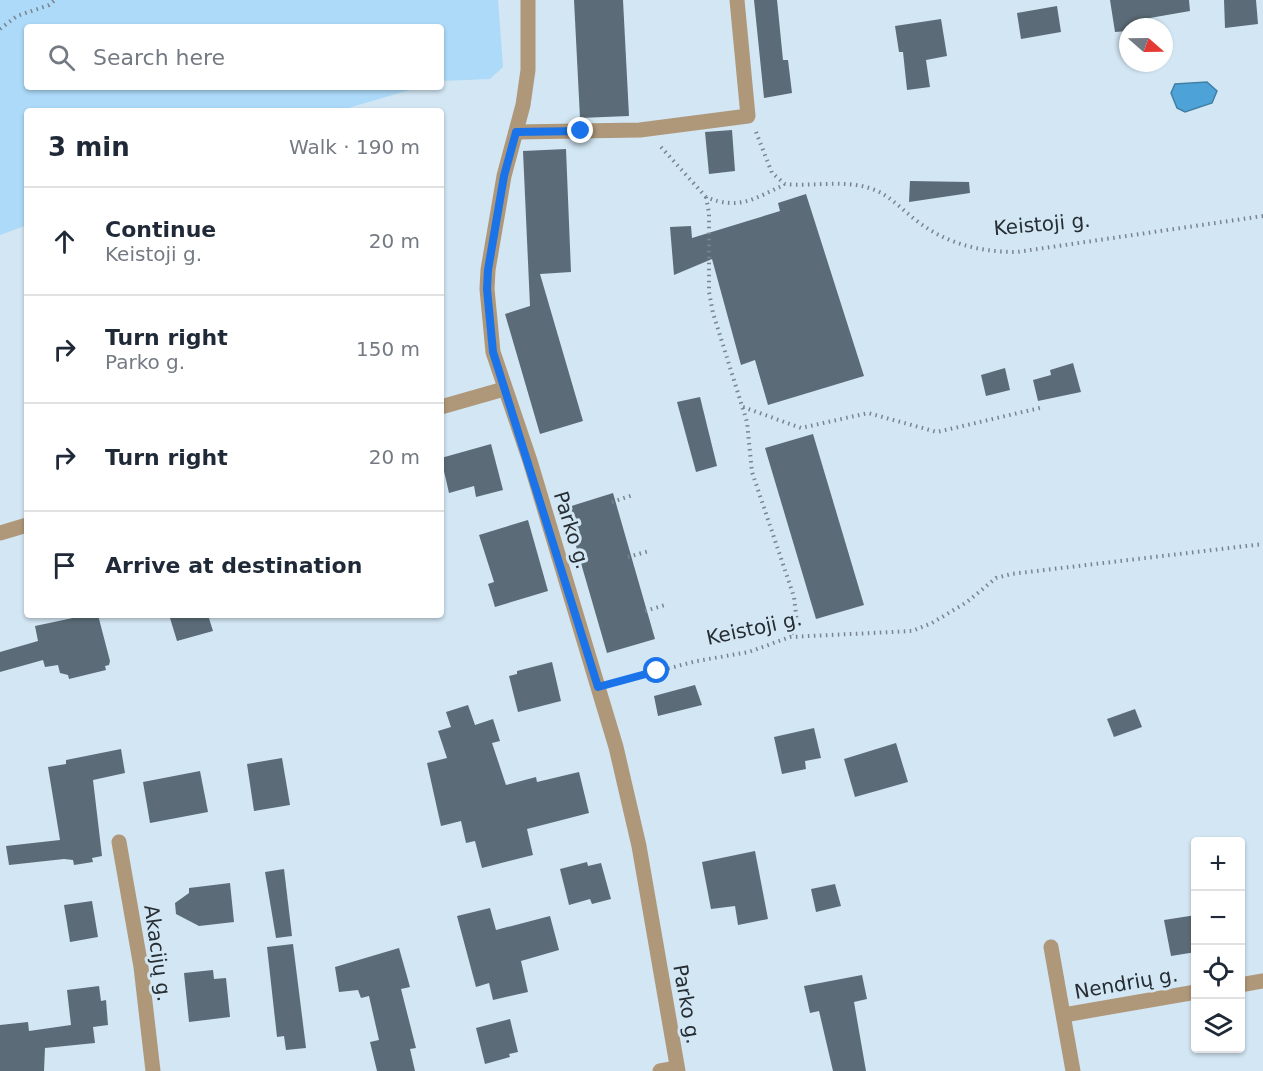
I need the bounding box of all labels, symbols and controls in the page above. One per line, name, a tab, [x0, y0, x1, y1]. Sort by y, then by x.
north arrow	[1119, 18, 1173, 72]
search box	[24, 24, 444, 90]
icon: search	[45, 41, 78, 74]
text: Search here	[93, 45, 225, 70]
route end	[567, 117, 593, 143]
text: 3 min	[48, 132, 130, 162]
text: Walk · 190 m	[289, 135, 420, 159]
street label: Keistoji g.	[993, 208, 1091, 240]
text: Continue	[105, 217, 216, 242]
icon: ahead	[48, 225, 81, 258]
text: 20 m	[369, 229, 420, 253]
text: Keistoji g.	[105, 242, 202, 266]
text: Turn right	[105, 325, 228, 350]
icon: right	[48, 333, 81, 366]
text: 150 m	[356, 337, 420, 361]
text: Parko g.	[105, 350, 185, 374]
icon: right	[48, 441, 81, 474]
text: Turn right	[105, 445, 228, 470]
text: 20 m	[369, 445, 420, 469]
street label: Parko g.	[549, 488, 595, 572]
icon: arrive	[48, 549, 81, 582]
text: Arrive at destination	[105, 553, 362, 578]
street label: Keistoji g.	[704, 606, 804, 650]
route start	[643, 657, 669, 683]
map controls	[1191, 837, 1245, 1053]
button: +	[1191, 837, 1245, 891]
button: −	[1191, 891, 1245, 945]
street label: Akacijų g.	[139, 903, 177, 1003]
button: locate	[1191, 945, 1245, 999]
street label: Parko g.	[668, 962, 706, 1046]
street label: Nendrių g.	[1072, 962, 1180, 1004]
button: layers	[1191, 999, 1245, 1053]

